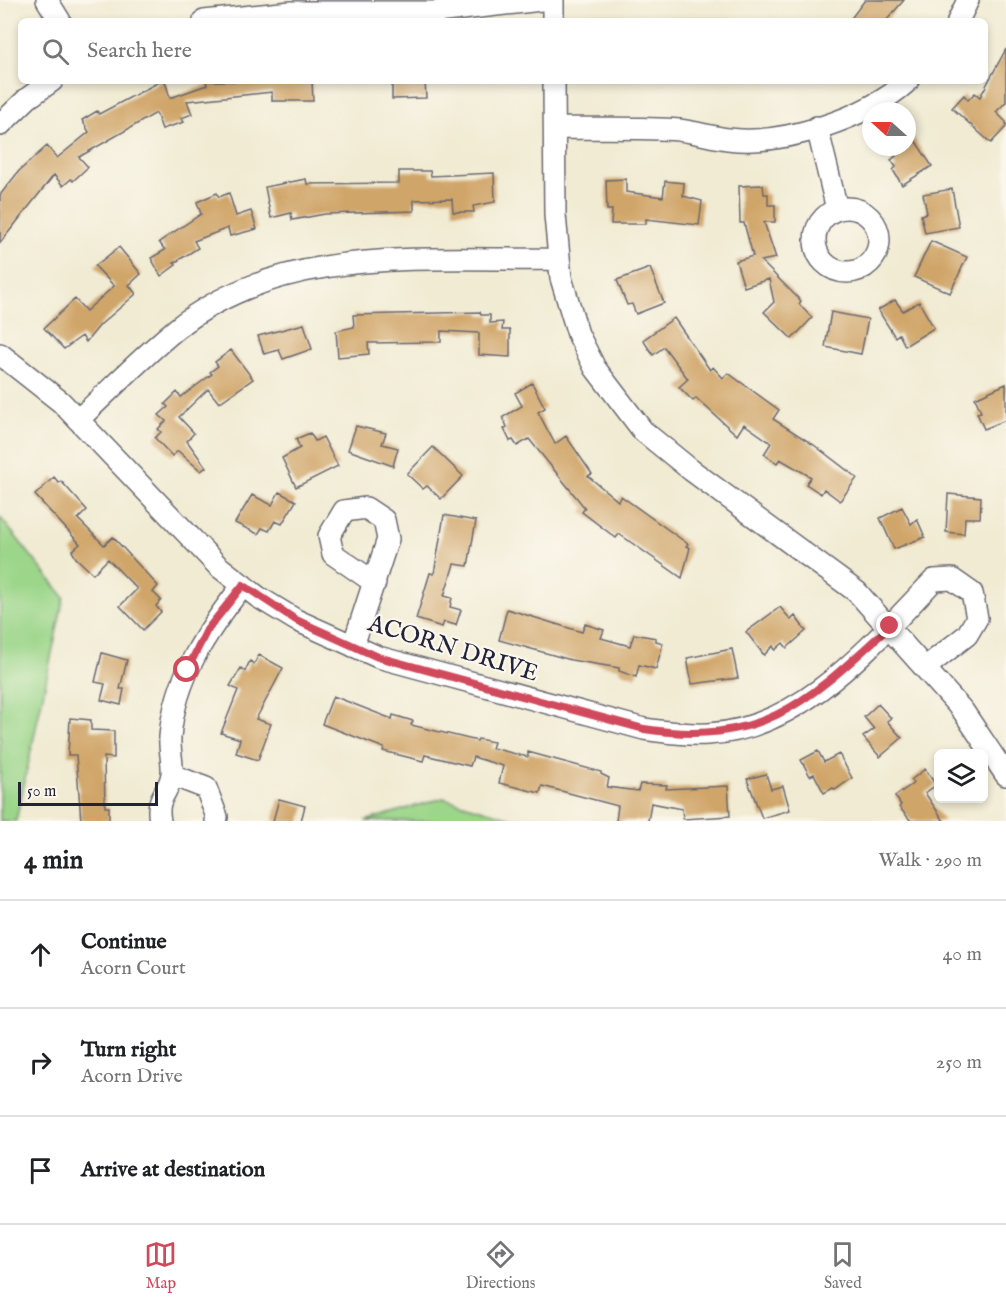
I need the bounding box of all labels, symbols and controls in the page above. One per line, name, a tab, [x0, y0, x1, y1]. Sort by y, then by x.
search box	[18, 18, 988, 84]
icon: search	[39, 35, 72, 68]
text: Search here	[87, 37, 192, 65]
north arrow	[862, 102, 916, 156]
street label: ACORN DRIVE	[363, 608, 542, 690]
route end	[876, 612, 902, 638]
route start	[173, 656, 199, 682]
map controls	[934, 749, 988, 803]
button: layers	[934, 749, 988, 803]
scale bar	[18, 779, 158, 806]
text: 50 m	[27, 782, 56, 802]
text: 4 min	[24, 844, 83, 877]
text: Walk · 290 m	[878, 848, 982, 873]
text: Continue	[81, 928, 167, 956]
icon: ahead	[24, 938, 57, 971]
text: 40 m	[943, 942, 982, 967]
text: Acorn Court	[81, 956, 186, 981]
text: Turn right	[81, 1036, 176, 1064]
icon: right	[24, 1046, 57, 1079]
text: 250 m	[936, 1050, 982, 1075]
text: Acorn Drive	[81, 1064, 183, 1089]
icon: arrive	[24, 1154, 57, 1187]
text: Arrive at destination	[81, 1156, 265, 1184]
tab: Map	[144, 1238, 177, 1294]
tab: Directions	[466, 1238, 535, 1294]
tab: Saved	[824, 1238, 862, 1294]

